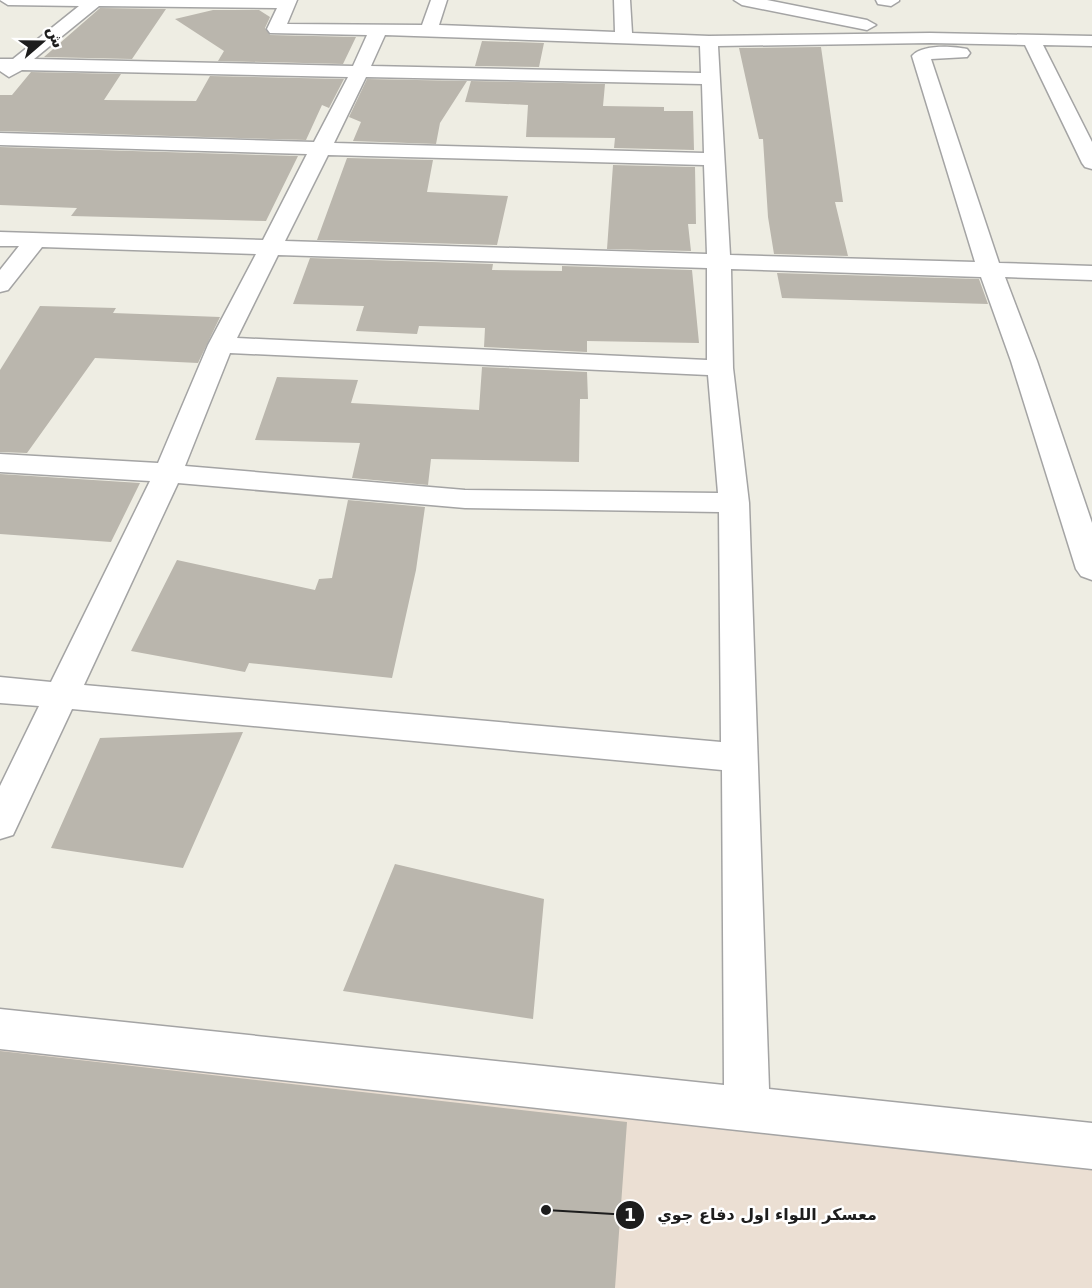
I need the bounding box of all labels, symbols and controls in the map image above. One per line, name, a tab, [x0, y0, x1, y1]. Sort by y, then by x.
north arrow	[12, 12, 72, 72]
text: ش	[43, 23, 68, 51]
callout: معسكر اللواء اول دفاع جوي	[615, 1198, 889, 1232]
text: 1	[624, 1204, 636, 1225]
text: معسكر اللواء اول دفاع جوي	[657, 1205, 877, 1225]

